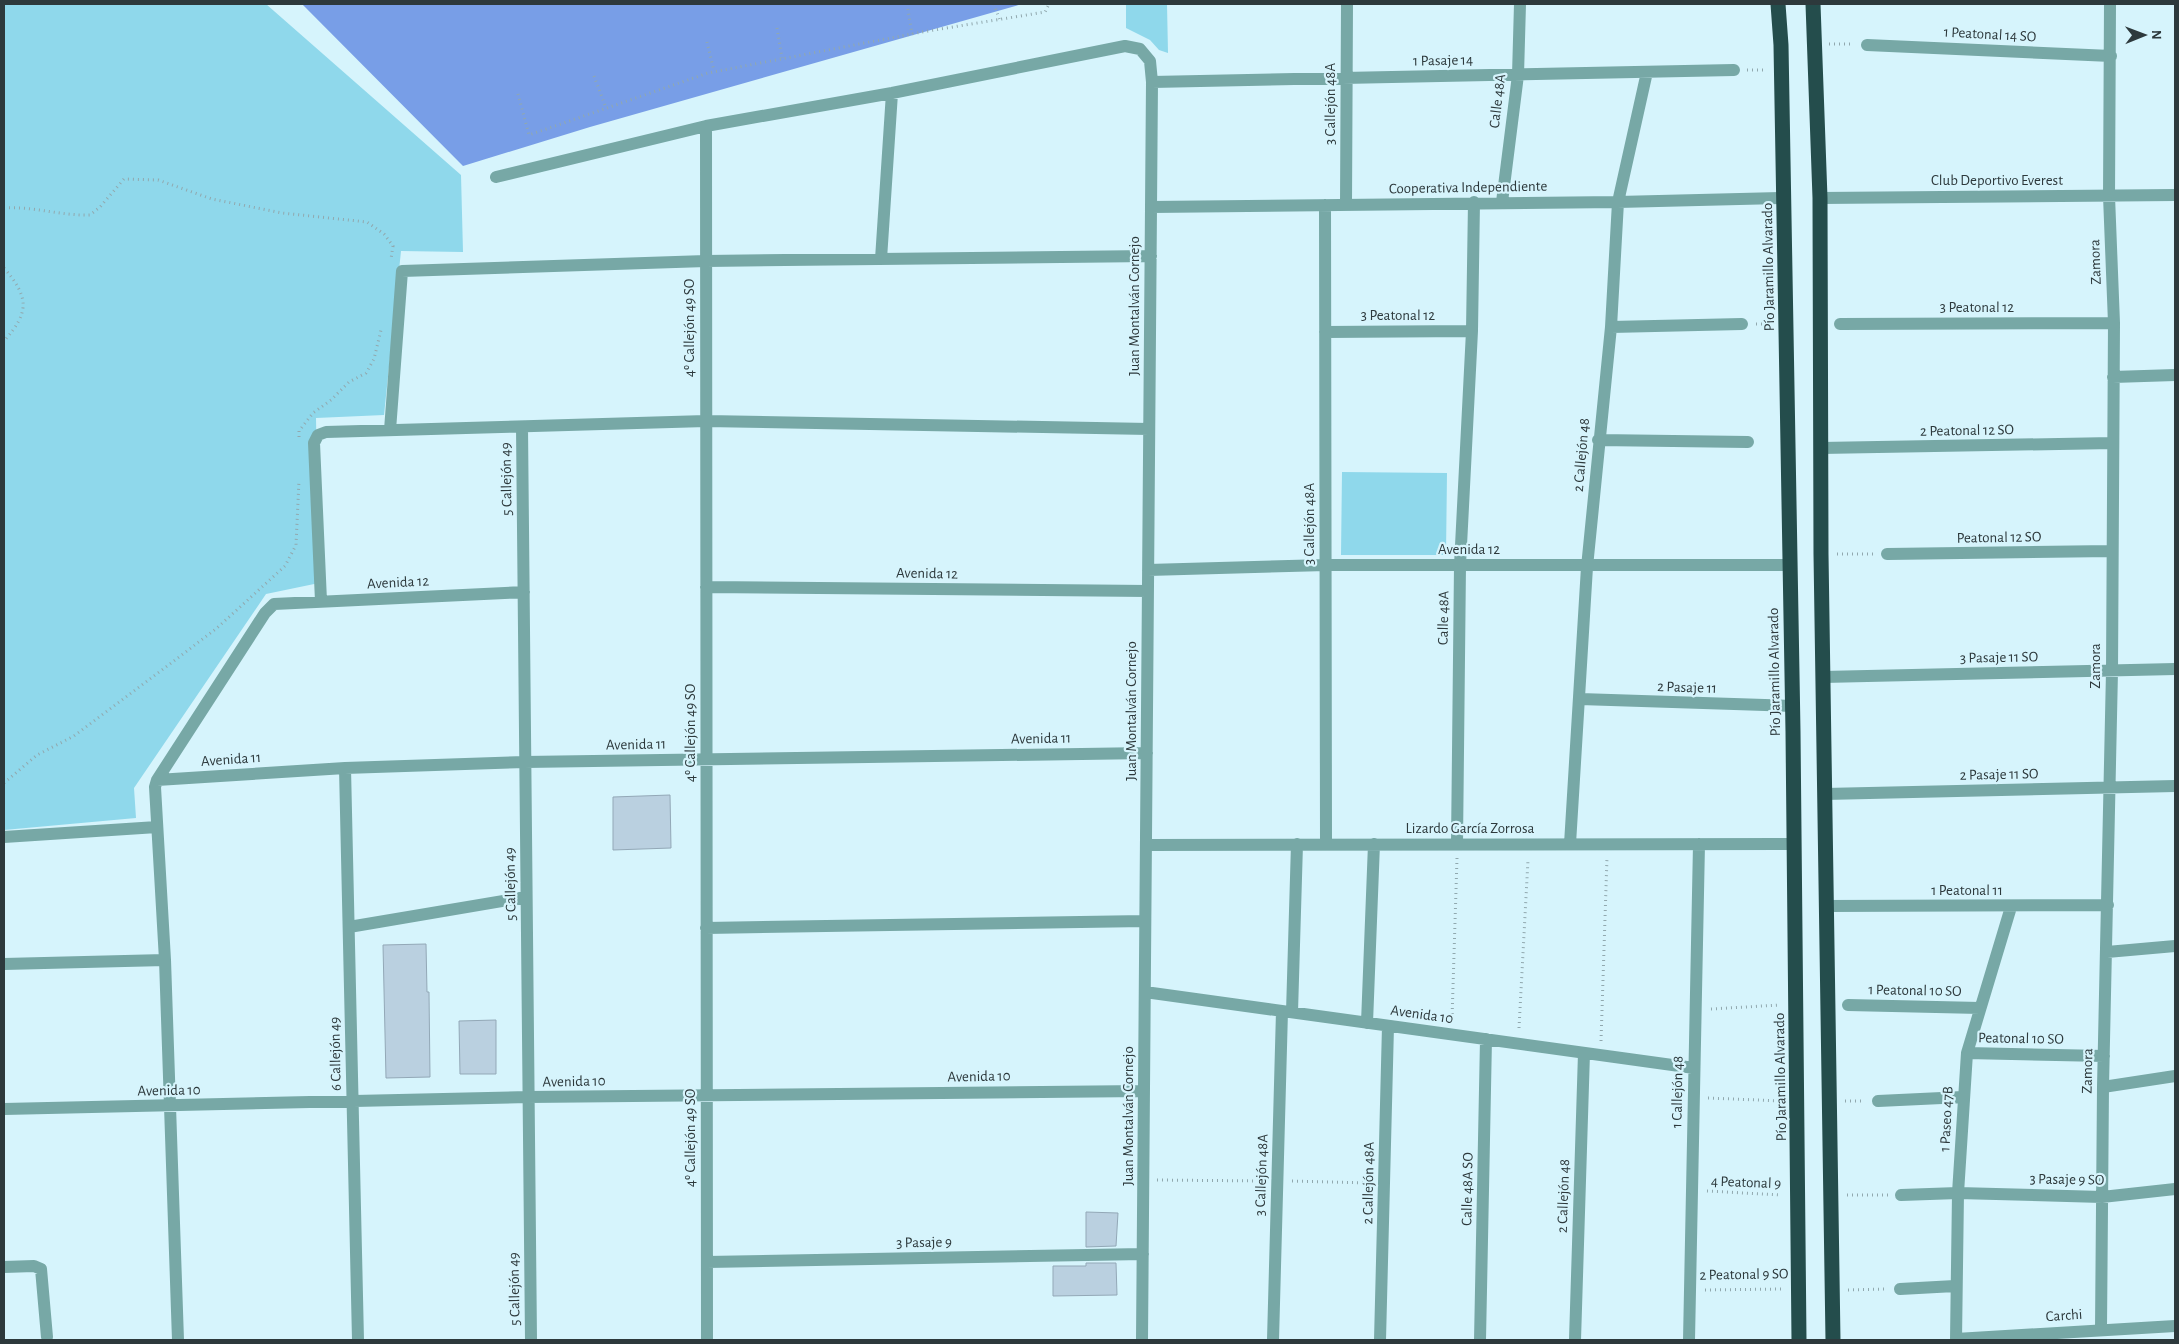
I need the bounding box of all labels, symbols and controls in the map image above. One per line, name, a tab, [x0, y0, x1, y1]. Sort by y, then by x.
north arrow	[2119, 10, 2169, 60]
street label: 1 Peatonal 14 SO	[1943, 25, 2037, 44]
text: N	[2149, 30, 2163, 40]
street label: 1 Pasaje 14	[1413, 52, 1473, 69]
street label: 3 Callejón 48A	[1323, 63, 1338, 145]
street label: Calle 48A	[1487, 73, 1508, 129]
street label: Club Deportivo Everest	[1931, 173, 2063, 188]
street label: Cooperativa Independiente	[1389, 179, 1547, 196]
street label: Pío Jaramillo Alvarado	[1760, 202, 1777, 331]
street label: Juan Montalván Cornejo	[1127, 236, 1142, 376]
street label: Zamora	[2087, 239, 2104, 285]
street label: 4º Callejón 49 SO	[682, 279, 697, 377]
street label: 3 Peatonal 12	[1940, 300, 2014, 315]
street label: 3 Peatonal 12	[1361, 308, 1435, 323]
street label: 2 Callejón 48	[1571, 417, 1592, 493]
street label: 2 Peatonal 12 SO	[1920, 422, 2014, 439]
street label: 5 Callejón 49	[498, 442, 515, 516]
street label: 3 Callejón 48A	[1302, 483, 1317, 565]
street label: Peatonal 12 SO	[1957, 529, 2042, 546]
street label: Avenida 12	[1438, 542, 1500, 557]
street label: Avenida 12	[896, 565, 958, 582]
street label: Avenida 12	[367, 573, 430, 592]
street label: Calle 48A	[1436, 590, 1451, 645]
street label: Pío Jaramillo Alvarado	[1766, 607, 1783, 736]
street label: Juan Montalván Cornejo	[1124, 641, 1139, 781]
street label: Zamora	[2088, 643, 2103, 689]
street label: 3 Pasaje 11 SO	[1960, 649, 2038, 666]
street label: 2 Pasaje 11	[1657, 679, 1717, 696]
street label: 4º Callejón 49 SO	[683, 684, 698, 782]
street label: Avenida 11	[1011, 730, 1071, 747]
street label: Avenida 11	[606, 736, 666, 753]
street label: Avenida 11	[200, 750, 262, 769]
street label: 2 Pasaje 11 SO	[1959, 766, 2039, 783]
street label: Lizardo García Zorrosa	[1406, 821, 1534, 836]
street label: 5 Callejón 49	[502, 847, 519, 921]
street label: 1 Peatonal 11	[1931, 883, 2003, 898]
street label: 1 Peatonal 10 SO	[1868, 982, 1962, 999]
street label: Avenida 10	[1390, 1003, 1454, 1026]
street label: Pío Jaramillo Alvarado	[1772, 1012, 1789, 1141]
street label: 6 Callejón 49	[327, 1017, 344, 1091]
street label: Peatonal 10 SO	[1978, 1030, 2064, 1047]
street label: Juan Montalván Cornejo	[1121, 1046, 1136, 1186]
street label: Zamora	[2080, 1048, 2095, 1094]
street label: 1 Callejón 48	[1669, 1056, 1686, 1128]
street label: Avenida 10	[947, 1068, 1011, 1085]
street label: Avenida 10	[542, 1073, 606, 1090]
street label: Avenida 10	[137, 1082, 201, 1099]
street label: 1 Paseo 47B	[1937, 1086, 1956, 1152]
street label: 4º Callejón 49 SO	[683, 1089, 698, 1187]
street label: 3 Callejón 48A	[1253, 1133, 1270, 1216]
street label: 2 Callejón 48A	[1360, 1141, 1377, 1225]
street label: Calle 48A SO	[1459, 1152, 1476, 1226]
street label: 2 Callejón 48	[1555, 1159, 1572, 1233]
street label: 3 Pasaje 9 SO	[2029, 1171, 2105, 1188]
street label: 4 Peatonal 9	[1711, 1174, 1781, 1191]
street label: 3 Pasaje 9	[896, 1235, 952, 1250]
street label: 5 Callejón 49	[506, 1252, 523, 1326]
street label: 2 Peatonal 9 SO	[1699, 1266, 1789, 1283]
street label: Carchi	[2045, 1307, 2083, 1324]

